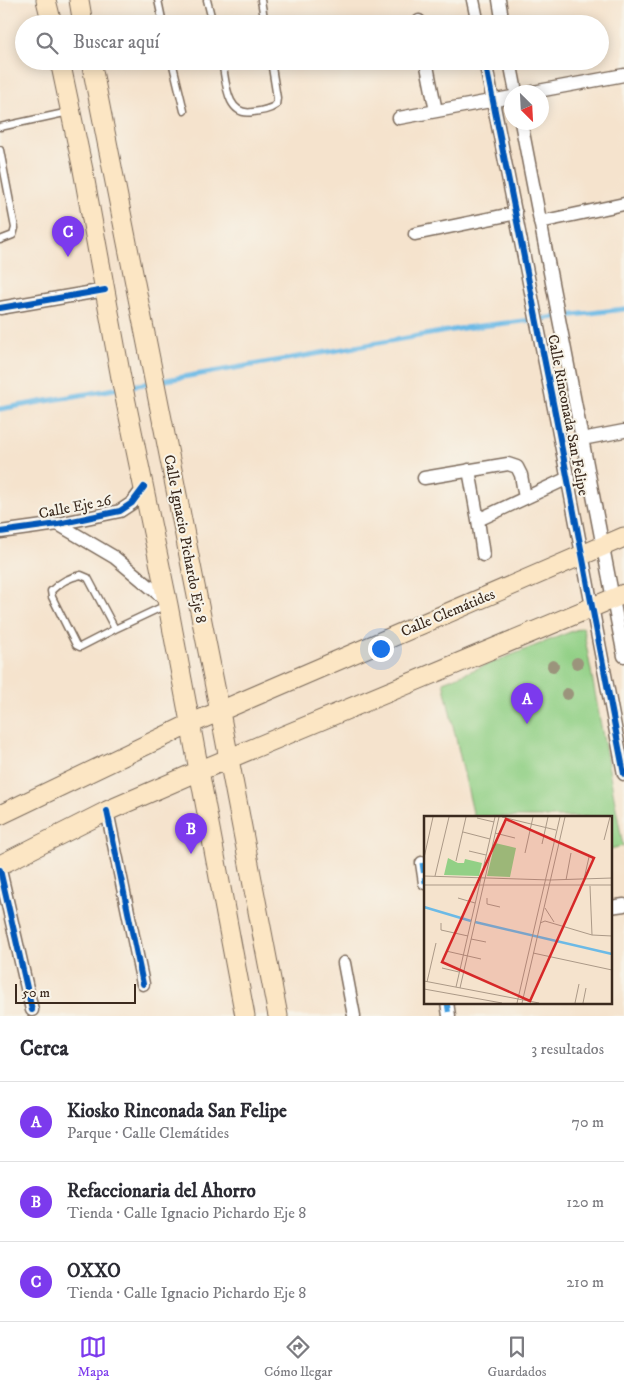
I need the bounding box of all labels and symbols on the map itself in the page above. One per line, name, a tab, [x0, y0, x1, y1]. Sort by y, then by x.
north arrow	[504, 85, 549, 130]
pin: C	[52, 216, 84, 257]
street label: Calle Rinconada San Felipe	[543, 333, 593, 497]
street label: Calle Ignacio Pichardo Eje 8	[159, 453, 211, 625]
street label: Calle Eje 26	[37, 490, 114, 523]
street label: Calle Clemátides	[398, 585, 498, 641]
your location	[368, 636, 394, 662]
pin: A	[511, 683, 543, 724]
pin: B	[175, 813, 207, 854]
inset map	[424, 816, 612, 1004]
scale bar	[15, 981, 136, 1004]

